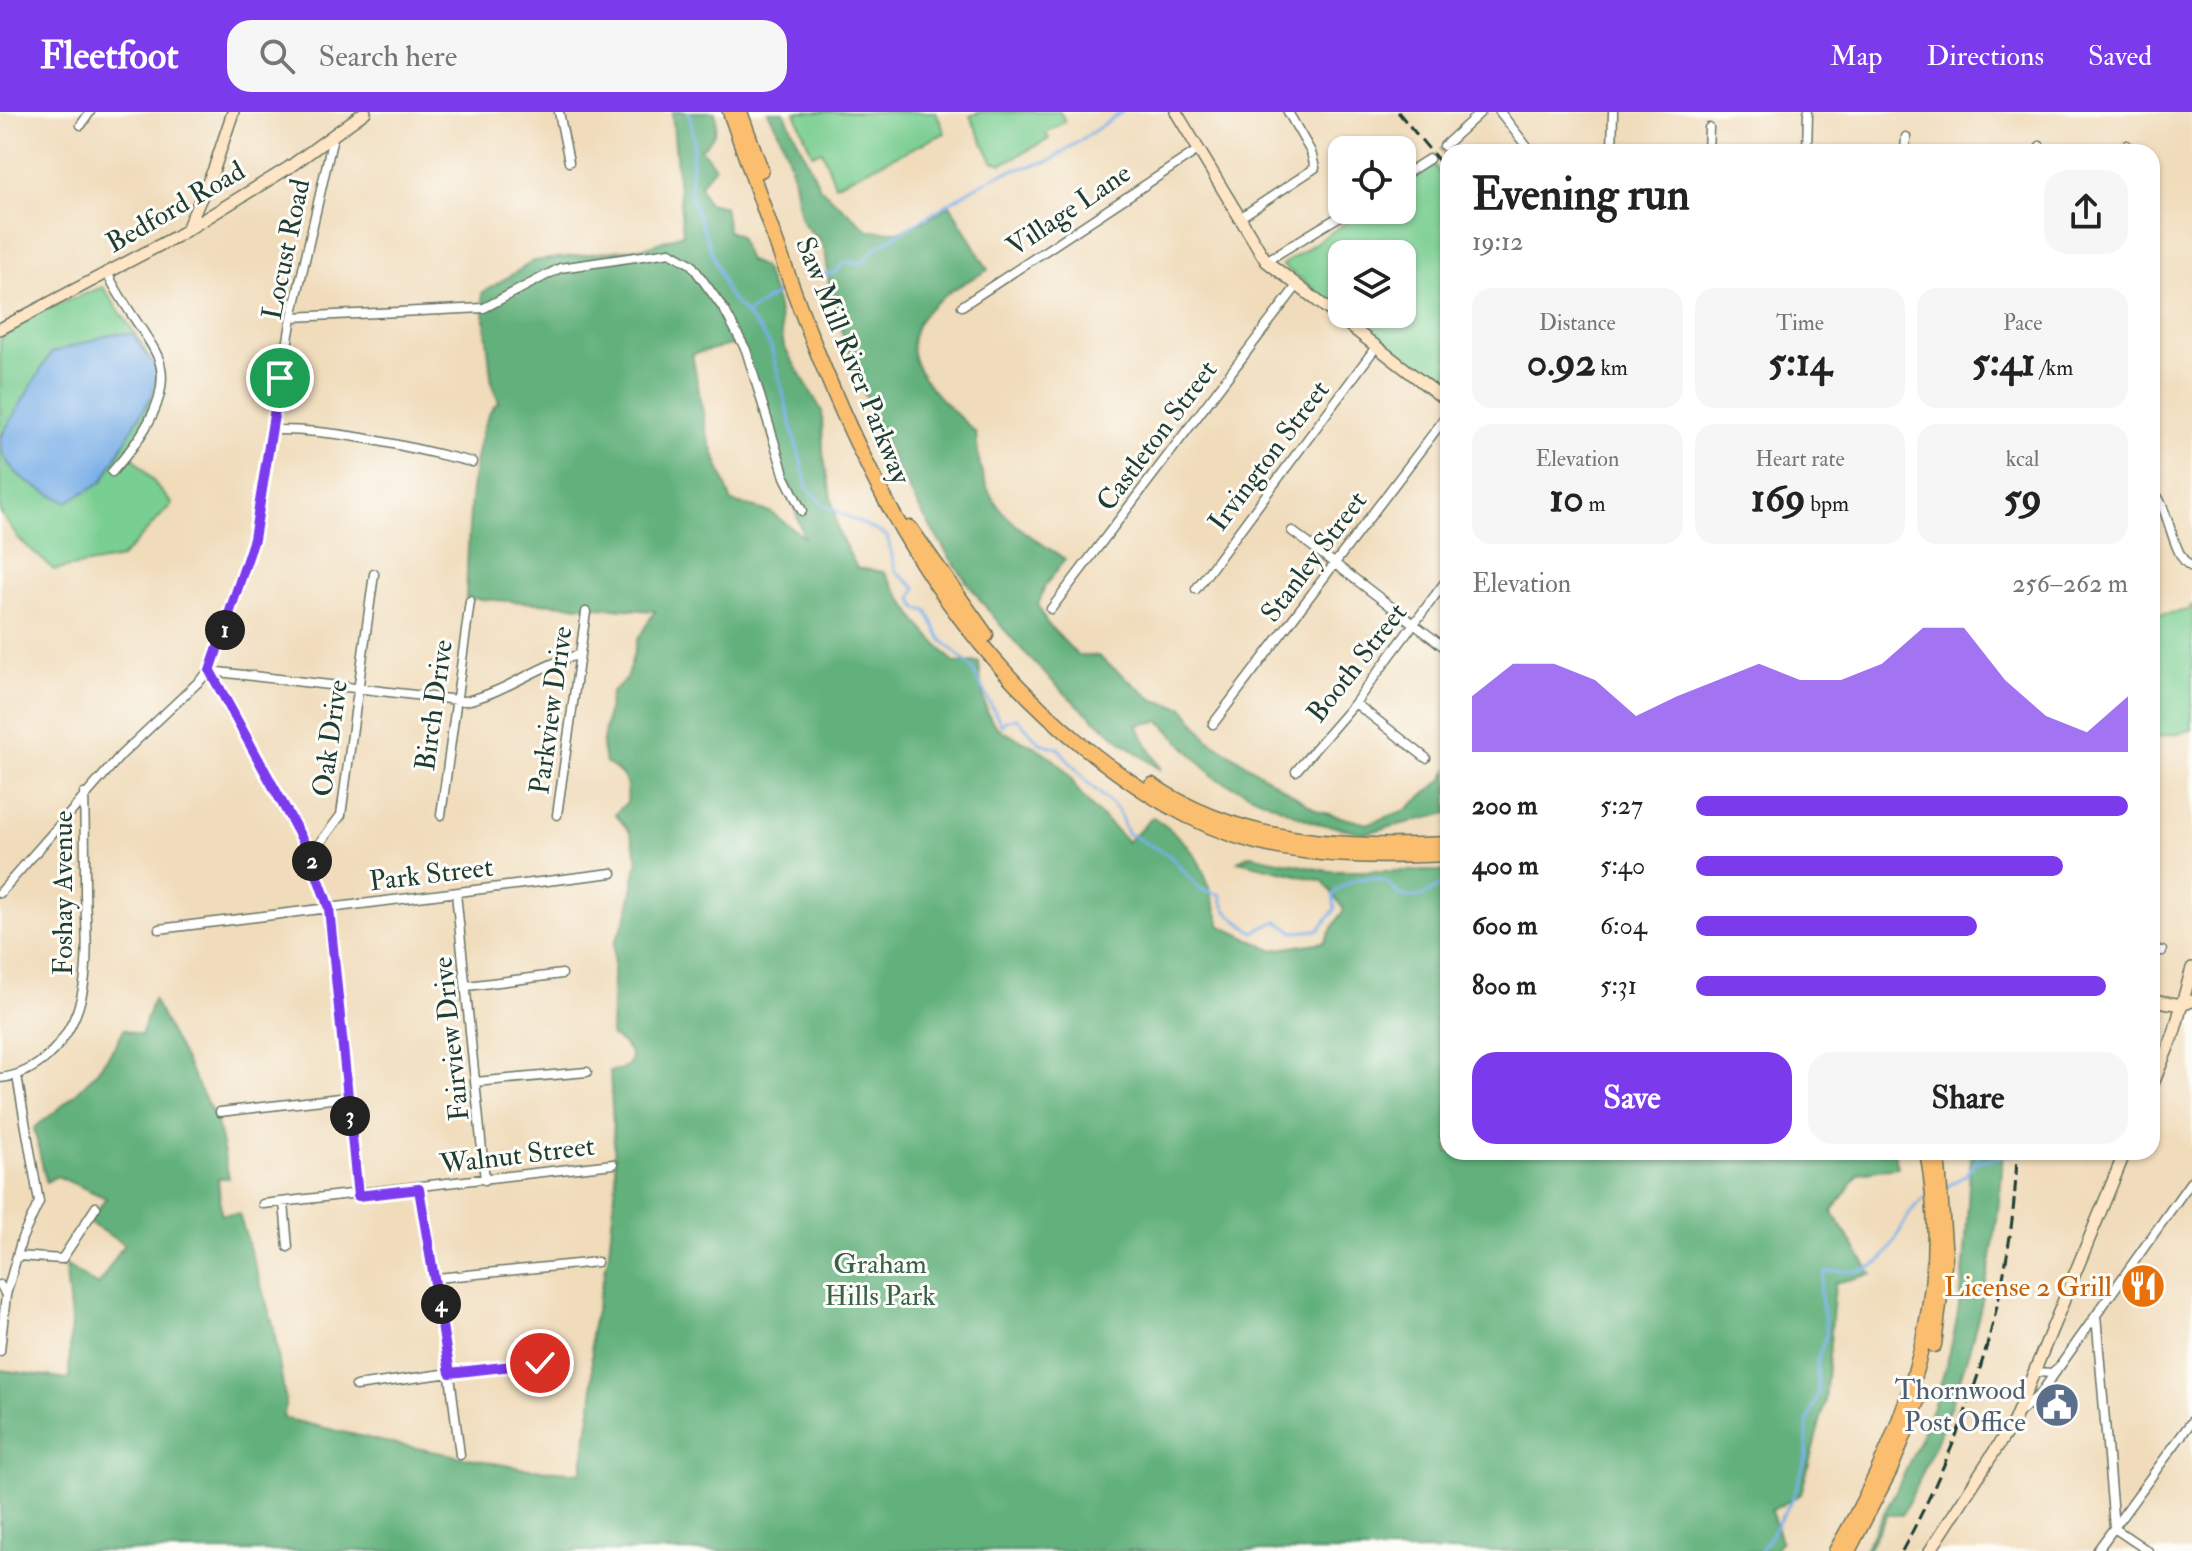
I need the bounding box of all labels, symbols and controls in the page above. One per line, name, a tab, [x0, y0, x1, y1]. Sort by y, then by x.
search box	[227, 20, 787, 92]
text: Fleetfoot	[40, 32, 179, 80]
icon: search	[255, 34, 299, 78]
text: Search here	[319, 38, 457, 75]
text: Map	[1830, 39, 1883, 74]
text: Directions	[1927, 39, 2044, 74]
text: Saved	[2088, 39, 2152, 74]
map controls	[1328, 136, 1416, 328]
button: locate	[1328, 136, 1416, 224]
street label: Bedford Road	[100, 153, 252, 261]
street label: Village Lane	[1000, 156, 1138, 265]
text: Evening run	[1472, 168, 1690, 223]
button: share	[2044, 170, 2128, 254]
street label: Locust Road	[255, 176, 318, 323]
text: 19:12	[1472, 226, 1523, 258]
street label: Saw Mill River Parkway	[787, 232, 918, 490]
button: layers	[1328, 240, 1416, 328]
text: Distance	[1539, 309, 1616, 337]
text: Time	[1776, 309, 1824, 337]
text: Pace	[2003, 309, 2042, 337]
text: 0.92	[1527, 337, 1596, 388]
text: 5:14	[1768, 337, 1832, 388]
text: 5:41	[1972, 337, 2035, 388]
pin	[246, 344, 314, 412]
street label: Castleton Street	[1089, 354, 1225, 518]
text: km	[1596, 354, 1628, 382]
text: /km	[2035, 354, 2073, 382]
icon: arrive	[258, 356, 302, 400]
street label: Irvington Street	[1201, 373, 1337, 538]
text: Elevation	[1535, 445, 1619, 473]
text: Heart rate	[1755, 445, 1845, 473]
text: kcal	[2006, 445, 2040, 473]
text: 10	[1549, 473, 1584, 524]
text: 169	[1751, 473, 1806, 524]
text: 59	[2004, 473, 2042, 524]
street label: Stanley Street	[1254, 484, 1375, 629]
text: m	[1584, 490, 1605, 518]
text: bpm	[1806, 490, 1849, 518]
text: Elevation	[1472, 568, 1571, 600]
text: 256–262 m	[2012, 568, 2128, 600]
street label: Booth Street	[1300, 596, 1415, 730]
pin: 1	[205, 610, 245, 650]
text: 1	[221, 616, 229, 644]
street label: Parkview Drive	[522, 624, 581, 796]
street label: Birch Drive	[408, 637, 461, 773]
street label: Oak Drive	[305, 677, 356, 799]
text: 200 m	[1472, 790, 1537, 822]
text: 5:27	[1600, 790, 1643, 822]
street label: Foshay Avenue	[46, 810, 81, 976]
pin: 2	[292, 841, 332, 881]
text: 2	[306, 847, 318, 875]
street label: Park Street	[367, 850, 495, 899]
text: 400 m	[1472, 850, 1538, 882]
text: 5:40	[1600, 850, 1645, 882]
text: 600 m	[1472, 910, 1537, 942]
text: 6:04	[1600, 910, 1647, 942]
street label: Fairview Drive	[425, 955, 478, 1123]
text: 800 m	[1472, 970, 1537, 1002]
text: 5:31	[1600, 970, 1637, 1002]
button: Save	[1472, 1052, 1792, 1144]
button: Share	[1808, 1052, 2128, 1144]
pin: 3	[330, 1096, 370, 1136]
text: 3	[346, 1102, 354, 1130]
street label: Walnut Street	[437, 1129, 597, 1182]
park label: Graham Hills Park	[824, 1247, 936, 1314]
restaurant icon: License 2 Grill	[2119, 1262, 2167, 1310]
place label: License 2 Grill	[1944, 1270, 2112, 1305]
pin: 4	[421, 1284, 461, 1324]
text: 4	[435, 1290, 447, 1318]
pin	[506, 1329, 574, 1397]
icon: check	[518, 1341, 562, 1385]
place label: Thornwood Post Office	[1895, 1373, 2026, 1440]
public building icon: Thornwood Post Office	[2033, 1381, 2081, 1429]

